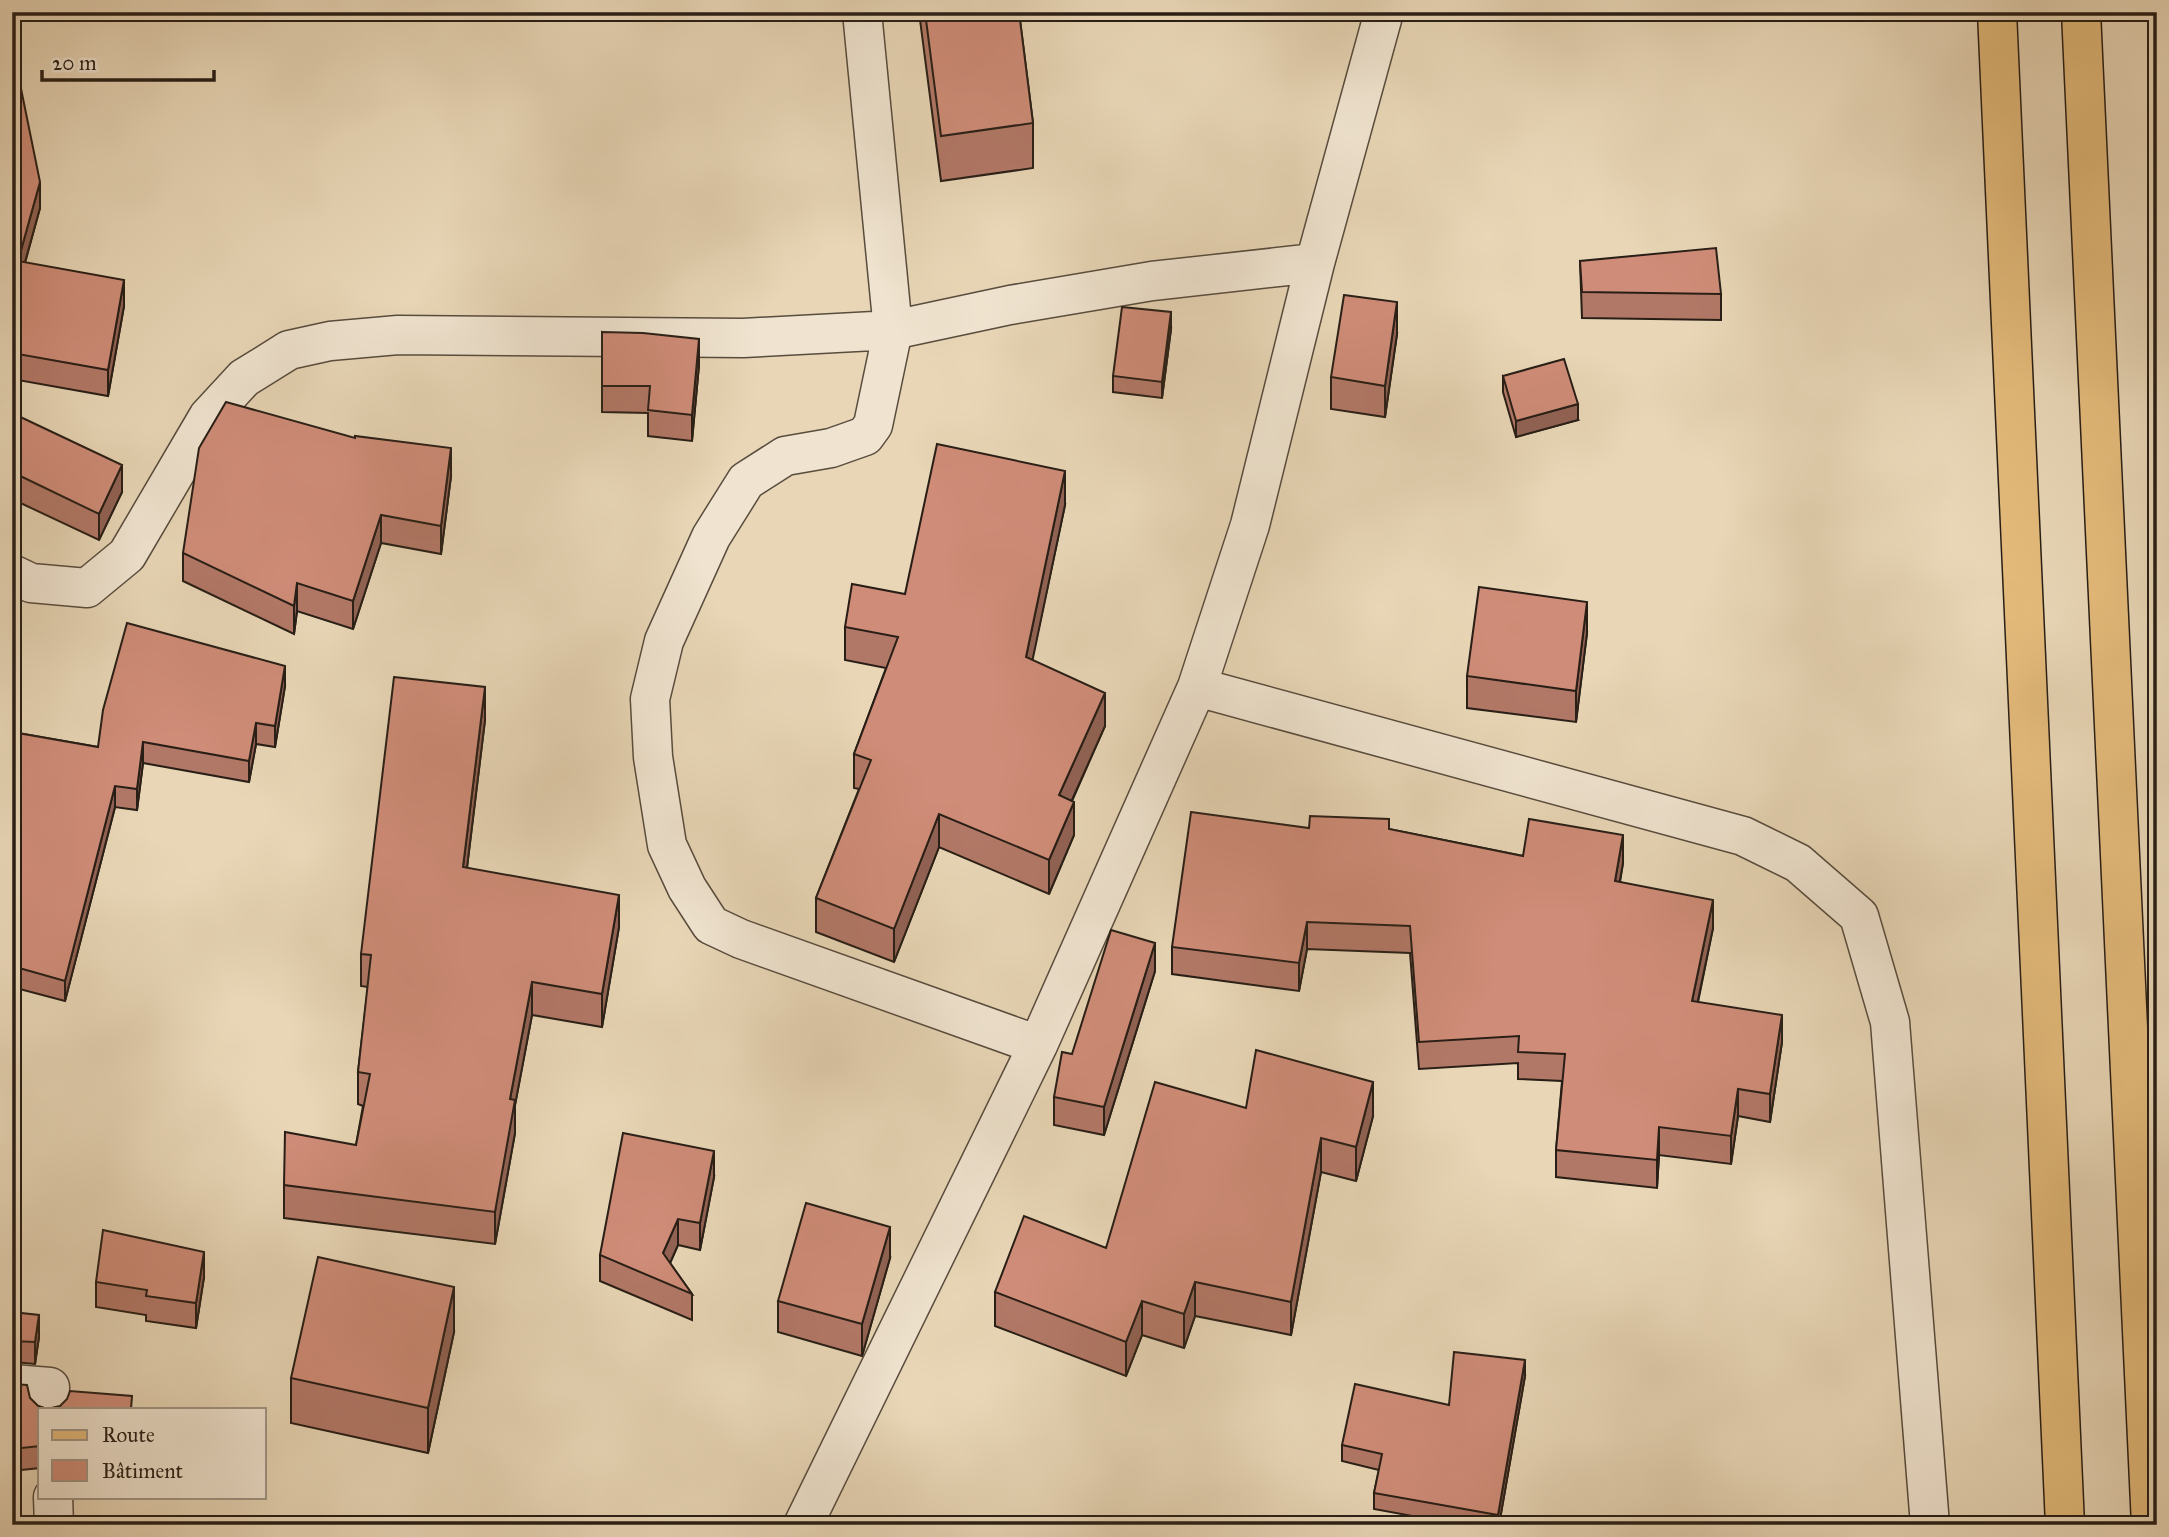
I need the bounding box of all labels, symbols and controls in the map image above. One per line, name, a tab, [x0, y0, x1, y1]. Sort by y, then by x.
scale bar	[42, 38, 214, 82]
text: 20 m	[52, 50, 97, 76]
legend	[38, 1408, 266, 1498]
text: Route	[102, 1422, 155, 1448]
text: Bâtiment	[102, 1458, 184, 1484]

